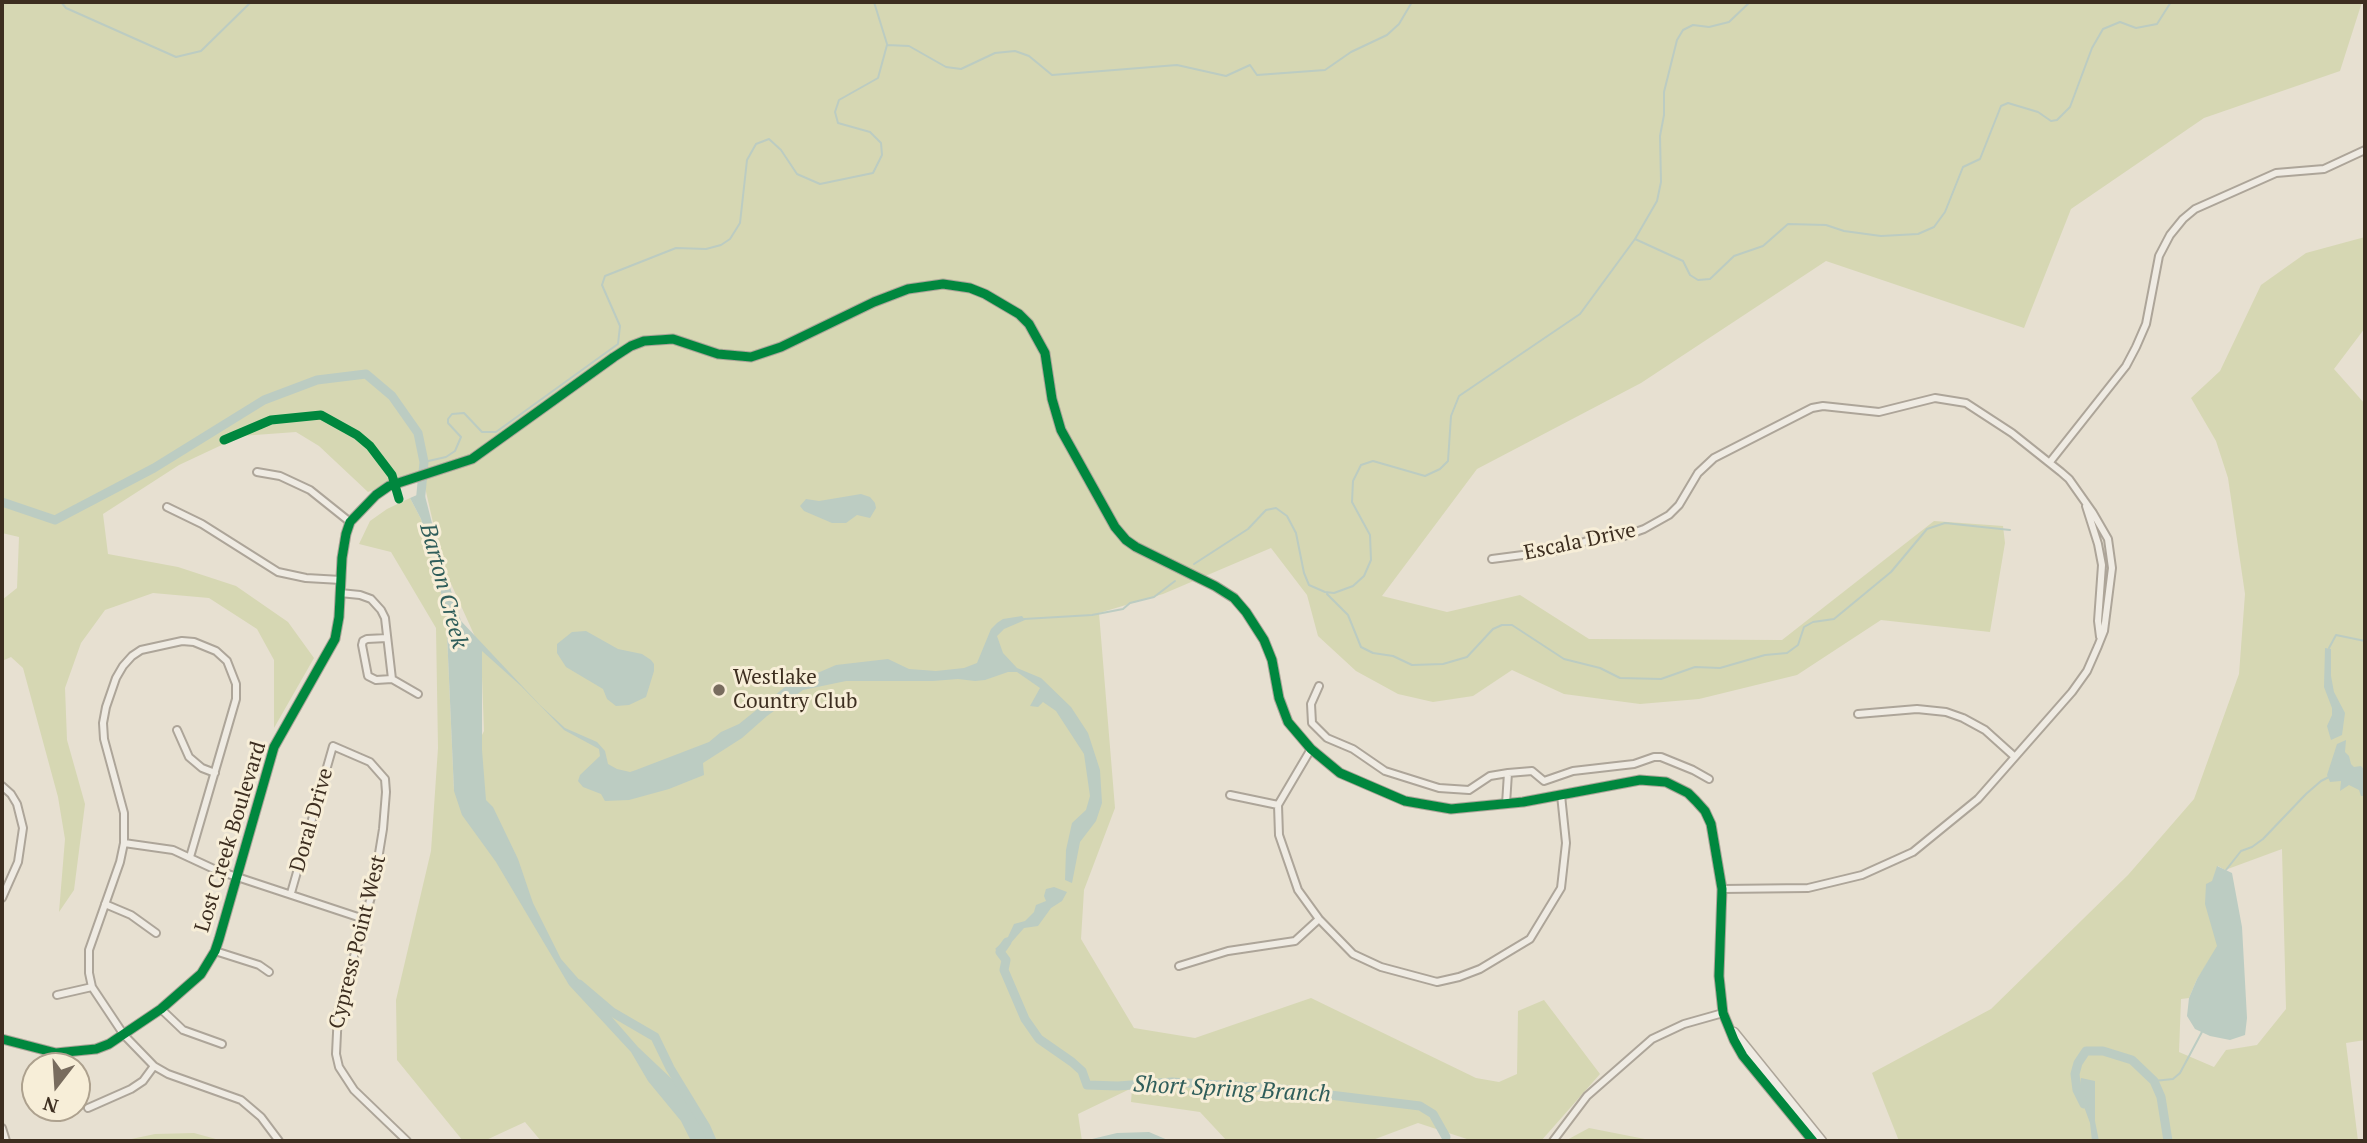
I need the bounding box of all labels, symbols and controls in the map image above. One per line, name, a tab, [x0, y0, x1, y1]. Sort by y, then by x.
street label: Escala Drive	[1522, 518, 1638, 566]
water label: Barton Creek	[413, 521, 473, 651]
place label: Westlake Country Club	[733, 665, 857, 715]
marker: Westlake Country Club	[711, 682, 727, 698]
street label: Lost Creek Boulevard	[190, 739, 272, 935]
street label: Doral Drive	[285, 765, 339, 875]
street label: Cypress Point West	[324, 852, 392, 1032]
north arrow	[21, 1052, 91, 1122]
water label: Short Spring Branch	[1132, 1071, 1332, 1109]
text: N	[40, 1092, 61, 1120]

